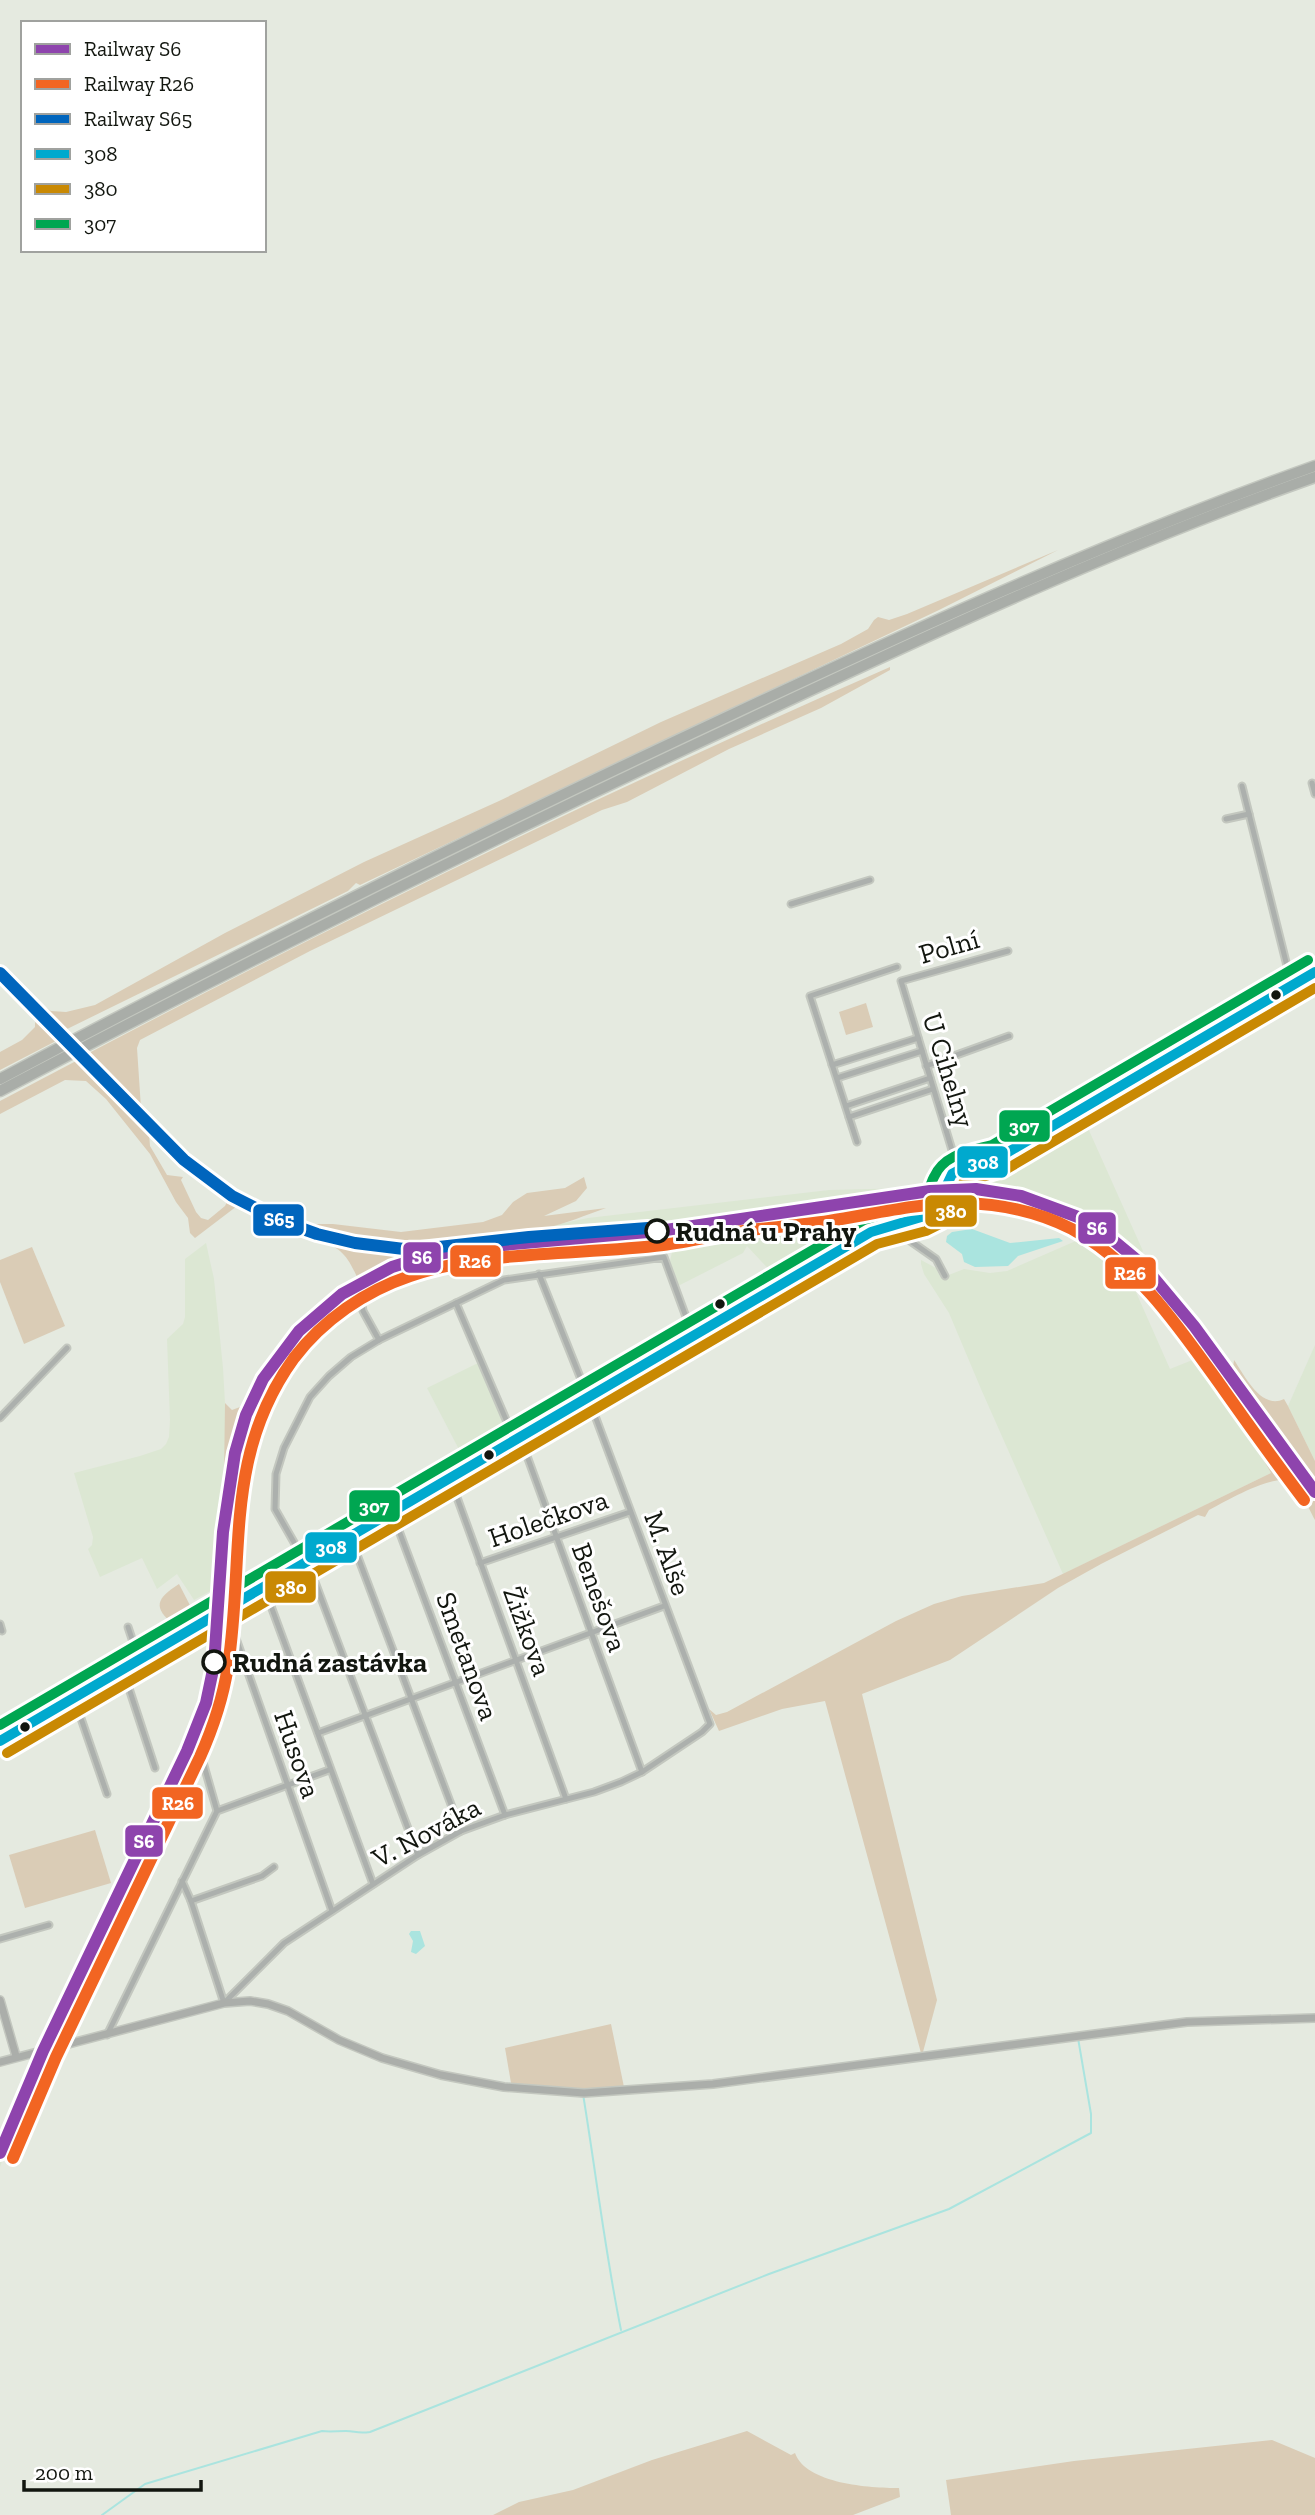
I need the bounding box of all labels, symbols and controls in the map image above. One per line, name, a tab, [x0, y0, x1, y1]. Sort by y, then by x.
legend	[21, 21, 266, 252]
text: Railway S6	[84, 36, 181, 61]
text: Railway R26	[84, 71, 194, 96]
text: Railway S65	[84, 106, 192, 131]
text: 308	[84, 141, 118, 166]
text: 380	[84, 176, 118, 201]
text: 307	[84, 211, 116, 236]
street label: Polní	[915, 922, 983, 971]
unlabelled marker	[1269, 988, 1283, 1002]
street label: U Cihelny	[915, 1009, 982, 1132]
line badge: 307	[998, 1109, 1051, 1143]
text: 307	[1009, 1115, 1040, 1138]
line badge: 308	[956, 1145, 1009, 1179]
text: 308	[967, 1151, 999, 1174]
line badge: 380	[924, 1194, 978, 1228]
text: 380	[935, 1200, 967, 1223]
line badge: S65	[252, 1203, 305, 1237]
text: S65	[264, 1208, 294, 1231]
line badge: S6	[1077, 1211, 1117, 1245]
place label: Rudná u Prahy	[675, 1215, 857, 1248]
text: S6	[1087, 1217, 1107, 1240]
marker: Rudná u Prahy	[645, 1219, 669, 1243]
line badge: S6	[402, 1241, 442, 1274]
line badge: R26	[449, 1244, 502, 1278]
text: S6	[412, 1246, 432, 1269]
text: R26	[459, 1250, 491, 1273]
line badge: R26	[1104, 1256, 1157, 1290]
text: R26	[1114, 1262, 1146, 1285]
unlabelled marker	[713, 1297, 727, 1311]
unlabelled marker	[482, 1448, 496, 1462]
street label: Holečkova	[484, 1483, 613, 1554]
line badge: 307	[348, 1489, 401, 1523]
text: 307	[359, 1495, 390, 1518]
street label: M. Alše	[637, 1507, 698, 1600]
line badge: 308	[304, 1531, 358, 1564]
text: 308	[315, 1536, 347, 1559]
street label: Benešova	[565, 1538, 635, 1656]
line badge: 380	[264, 1570, 317, 1604]
text: 380	[275, 1576, 307, 1599]
street label: Žižkova	[496, 1582, 559, 1681]
street label: Smetanova	[429, 1588, 506, 1725]
place label: Rudná zastávka	[232, 1646, 427, 1679]
marker: Rudná zastávka	[202, 1650, 226, 1674]
street label: Husova	[267, 1706, 328, 1803]
unlabelled marker	[18, 1720, 32, 1734]
line badge: R26	[151, 1786, 204, 1820]
street label: V. Nováka	[365, 1790, 487, 1875]
text: R26	[162, 1792, 194, 1815]
line badge: S6	[124, 1824, 164, 1858]
text: S6	[134, 1830, 154, 1853]
scale bar	[24, 2448, 201, 2492]
text: 200 m	[35, 2460, 93, 2485]

